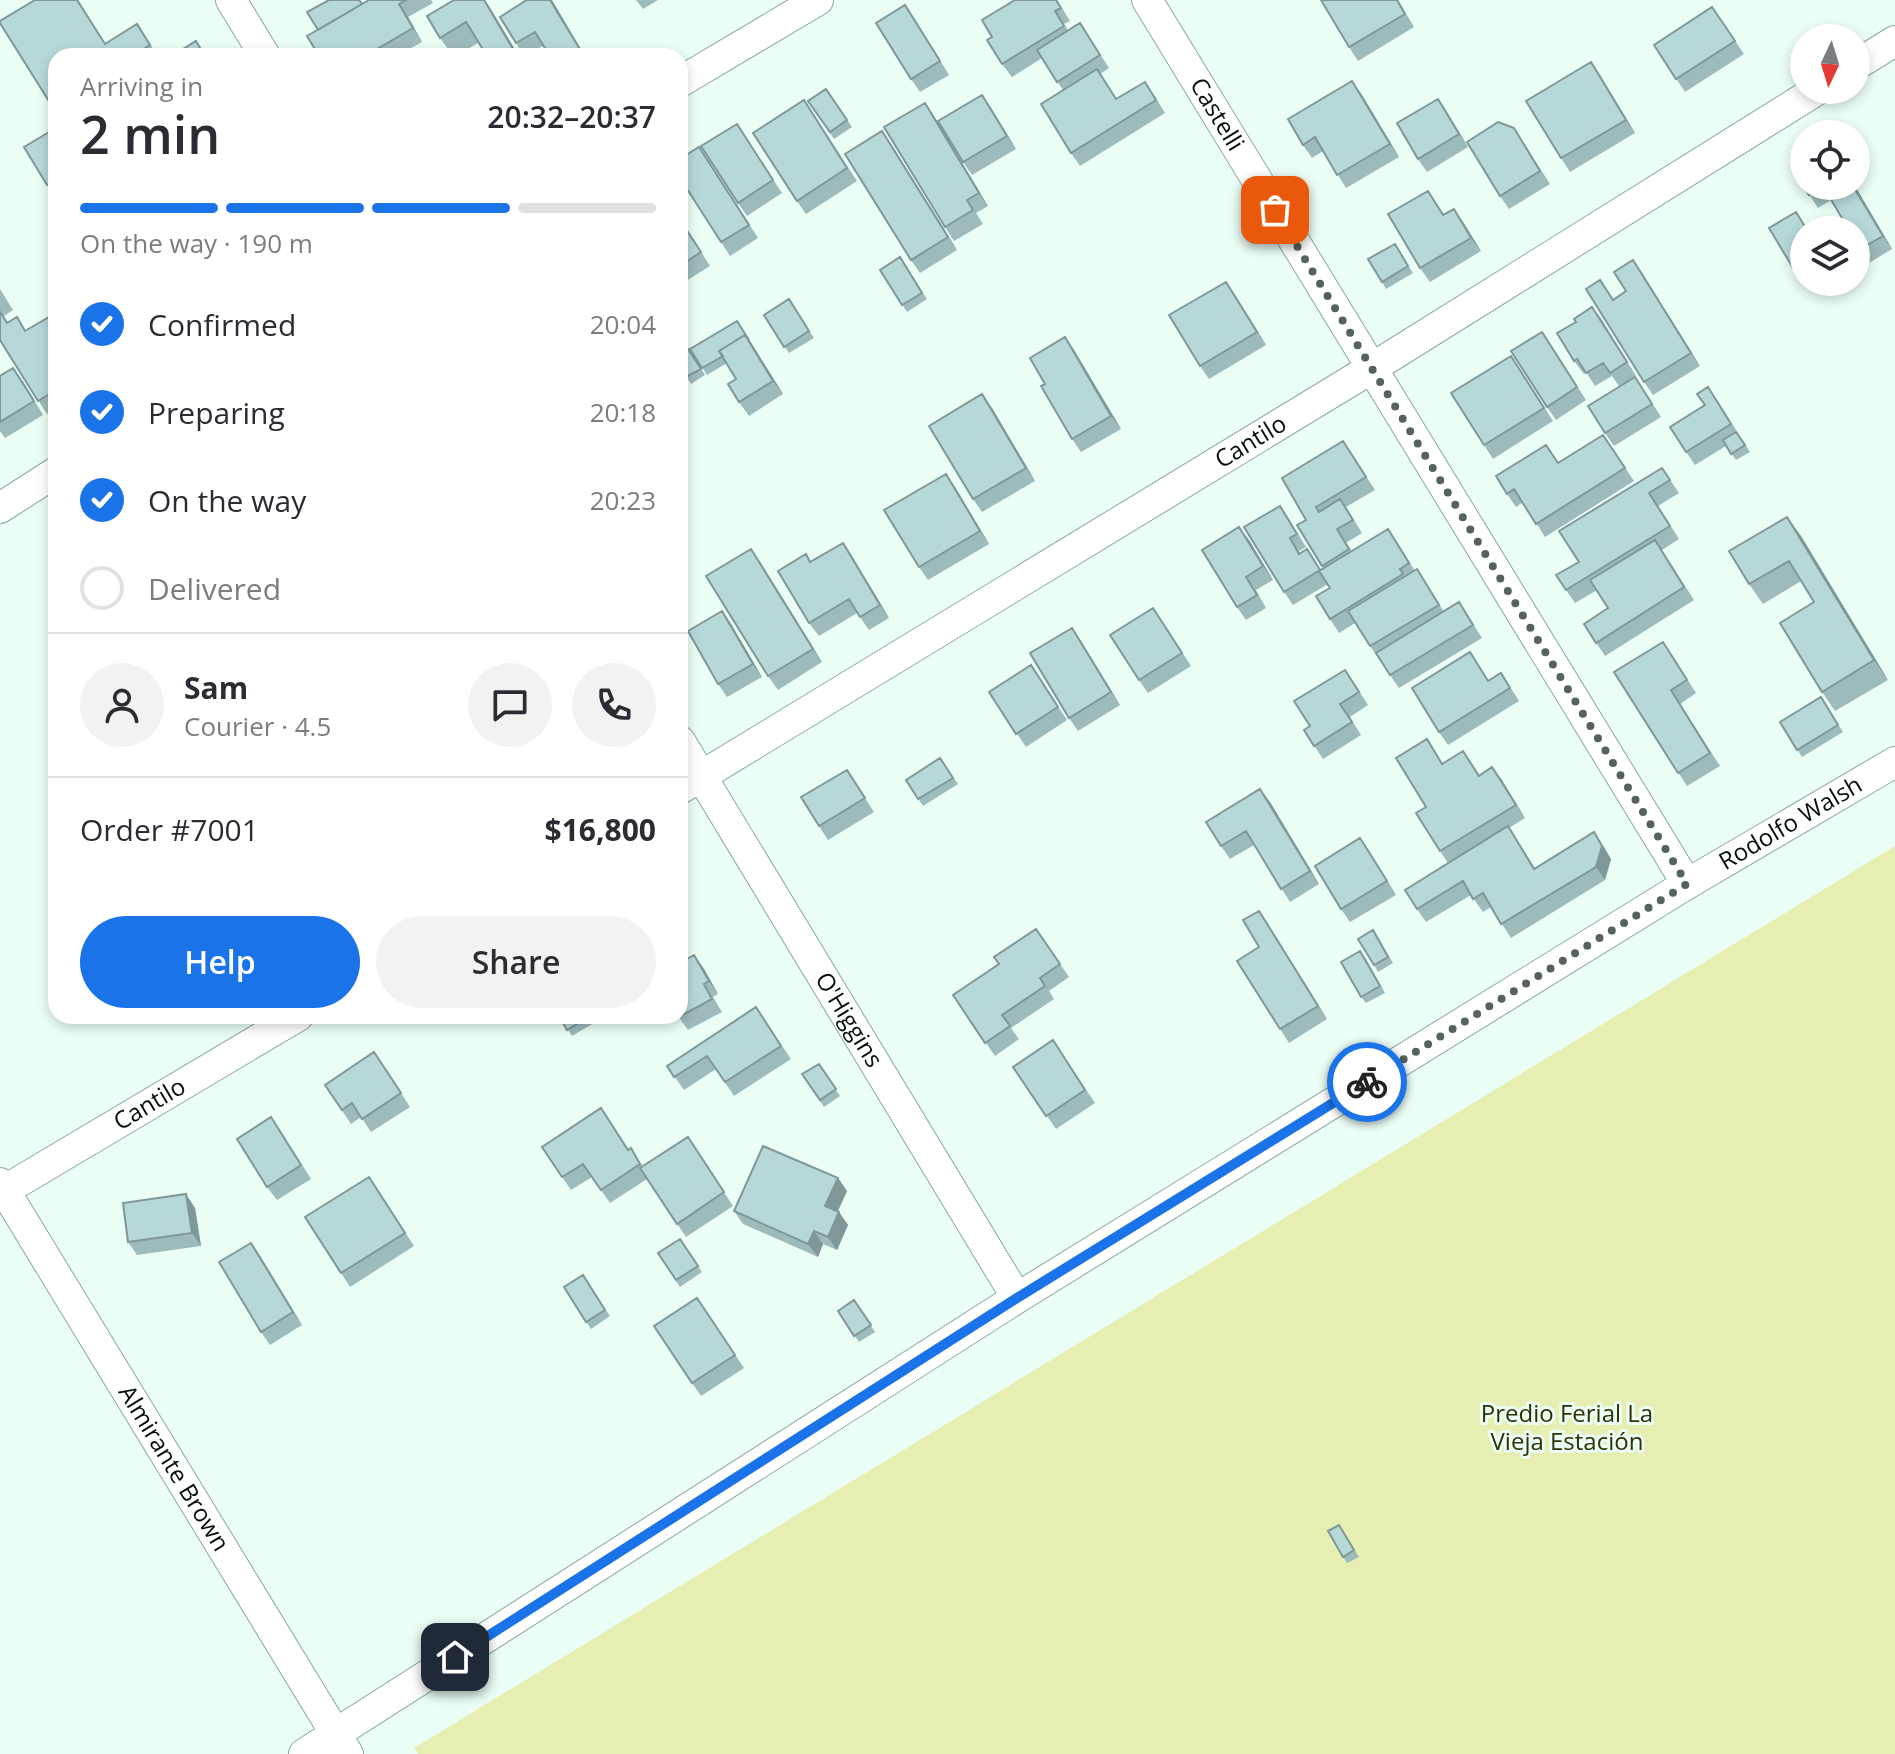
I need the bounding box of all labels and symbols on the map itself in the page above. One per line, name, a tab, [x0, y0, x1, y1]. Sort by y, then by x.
north arrow	[1790, 24, 1870, 104]
street label: Castelli	[1183, 71, 1253, 156]
pin	[1241, 176, 1309, 244]
street label: Cantilo	[1208, 406, 1292, 475]
street label: Rodolfo Walsh	[1712, 767, 1868, 877]
street label: O'Higgins	[808, 965, 892, 1073]
courier	[1327, 1042, 1407, 1122]
street label: Cantilo	[107, 1069, 191, 1137]
street label: Almirante Brown	[112, 1378, 238, 1557]
park label: Predio Ferial La Vieja Estación	[1481, 1396, 1653, 1457]
pin	[421, 1623, 489, 1691]

